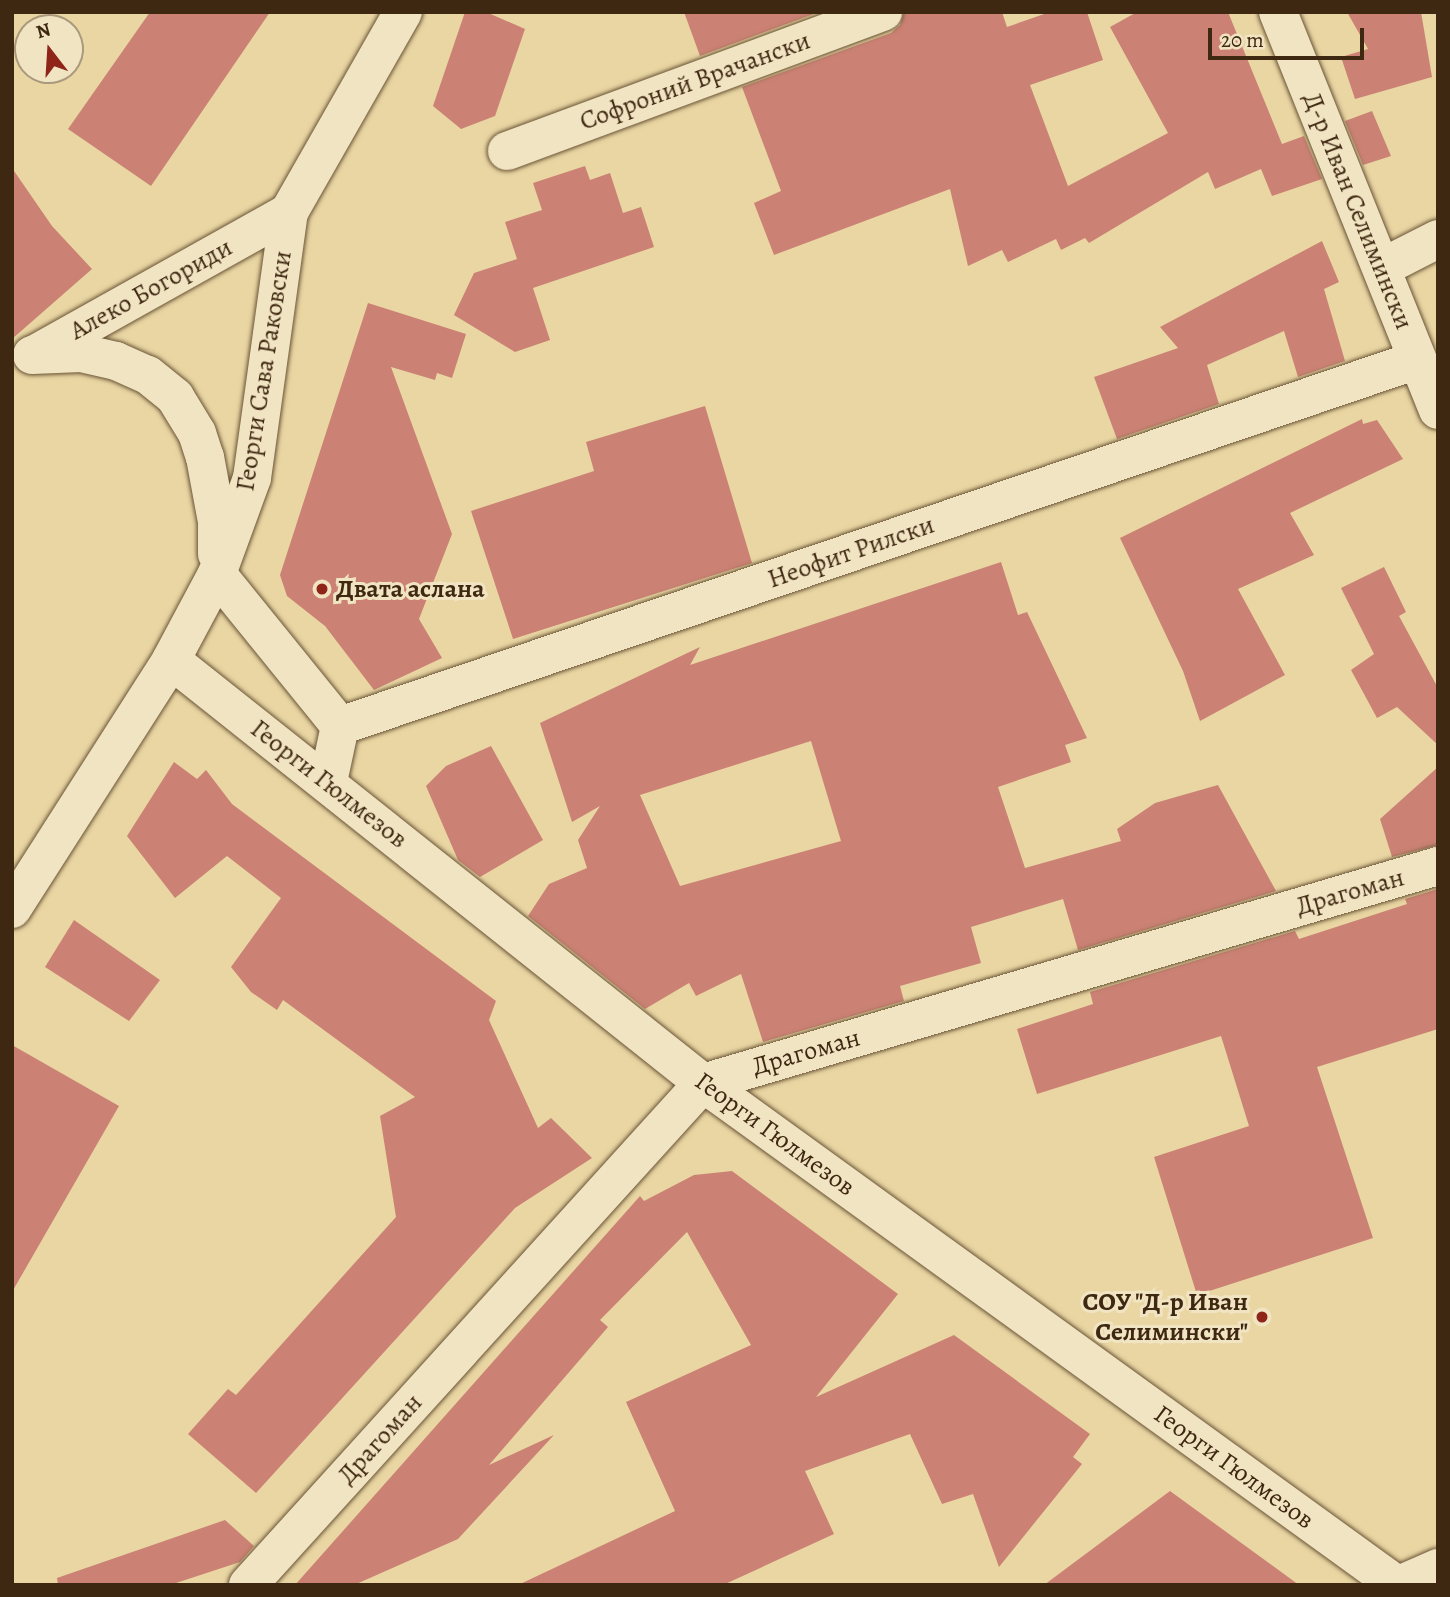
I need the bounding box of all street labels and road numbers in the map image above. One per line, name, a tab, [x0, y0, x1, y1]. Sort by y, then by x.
street label: Софроний Врачански	[576, 25, 814, 137]
street label: Д-р Иван Селимински	[1296, 88, 1420, 334]
street label: Алеко Богориди	[64, 232, 238, 346]
street label: Георги Сава Раковски	[230, 249, 298, 493]
street label: Неофит Рилски	[764, 509, 938, 595]
street label: Георги Гюлмезов	[244, 713, 414, 855]
street label: Драгоман	[1292, 862, 1408, 922]
street label: Драгоман	[748, 1022, 864, 1082]
street label: Георги Гюлмезов	[689, 1065, 861, 1203]
street label: Драгоман	[331, 1387, 429, 1491]
street label: Георги Гюлмезов	[1148, 1398, 1320, 1536]

